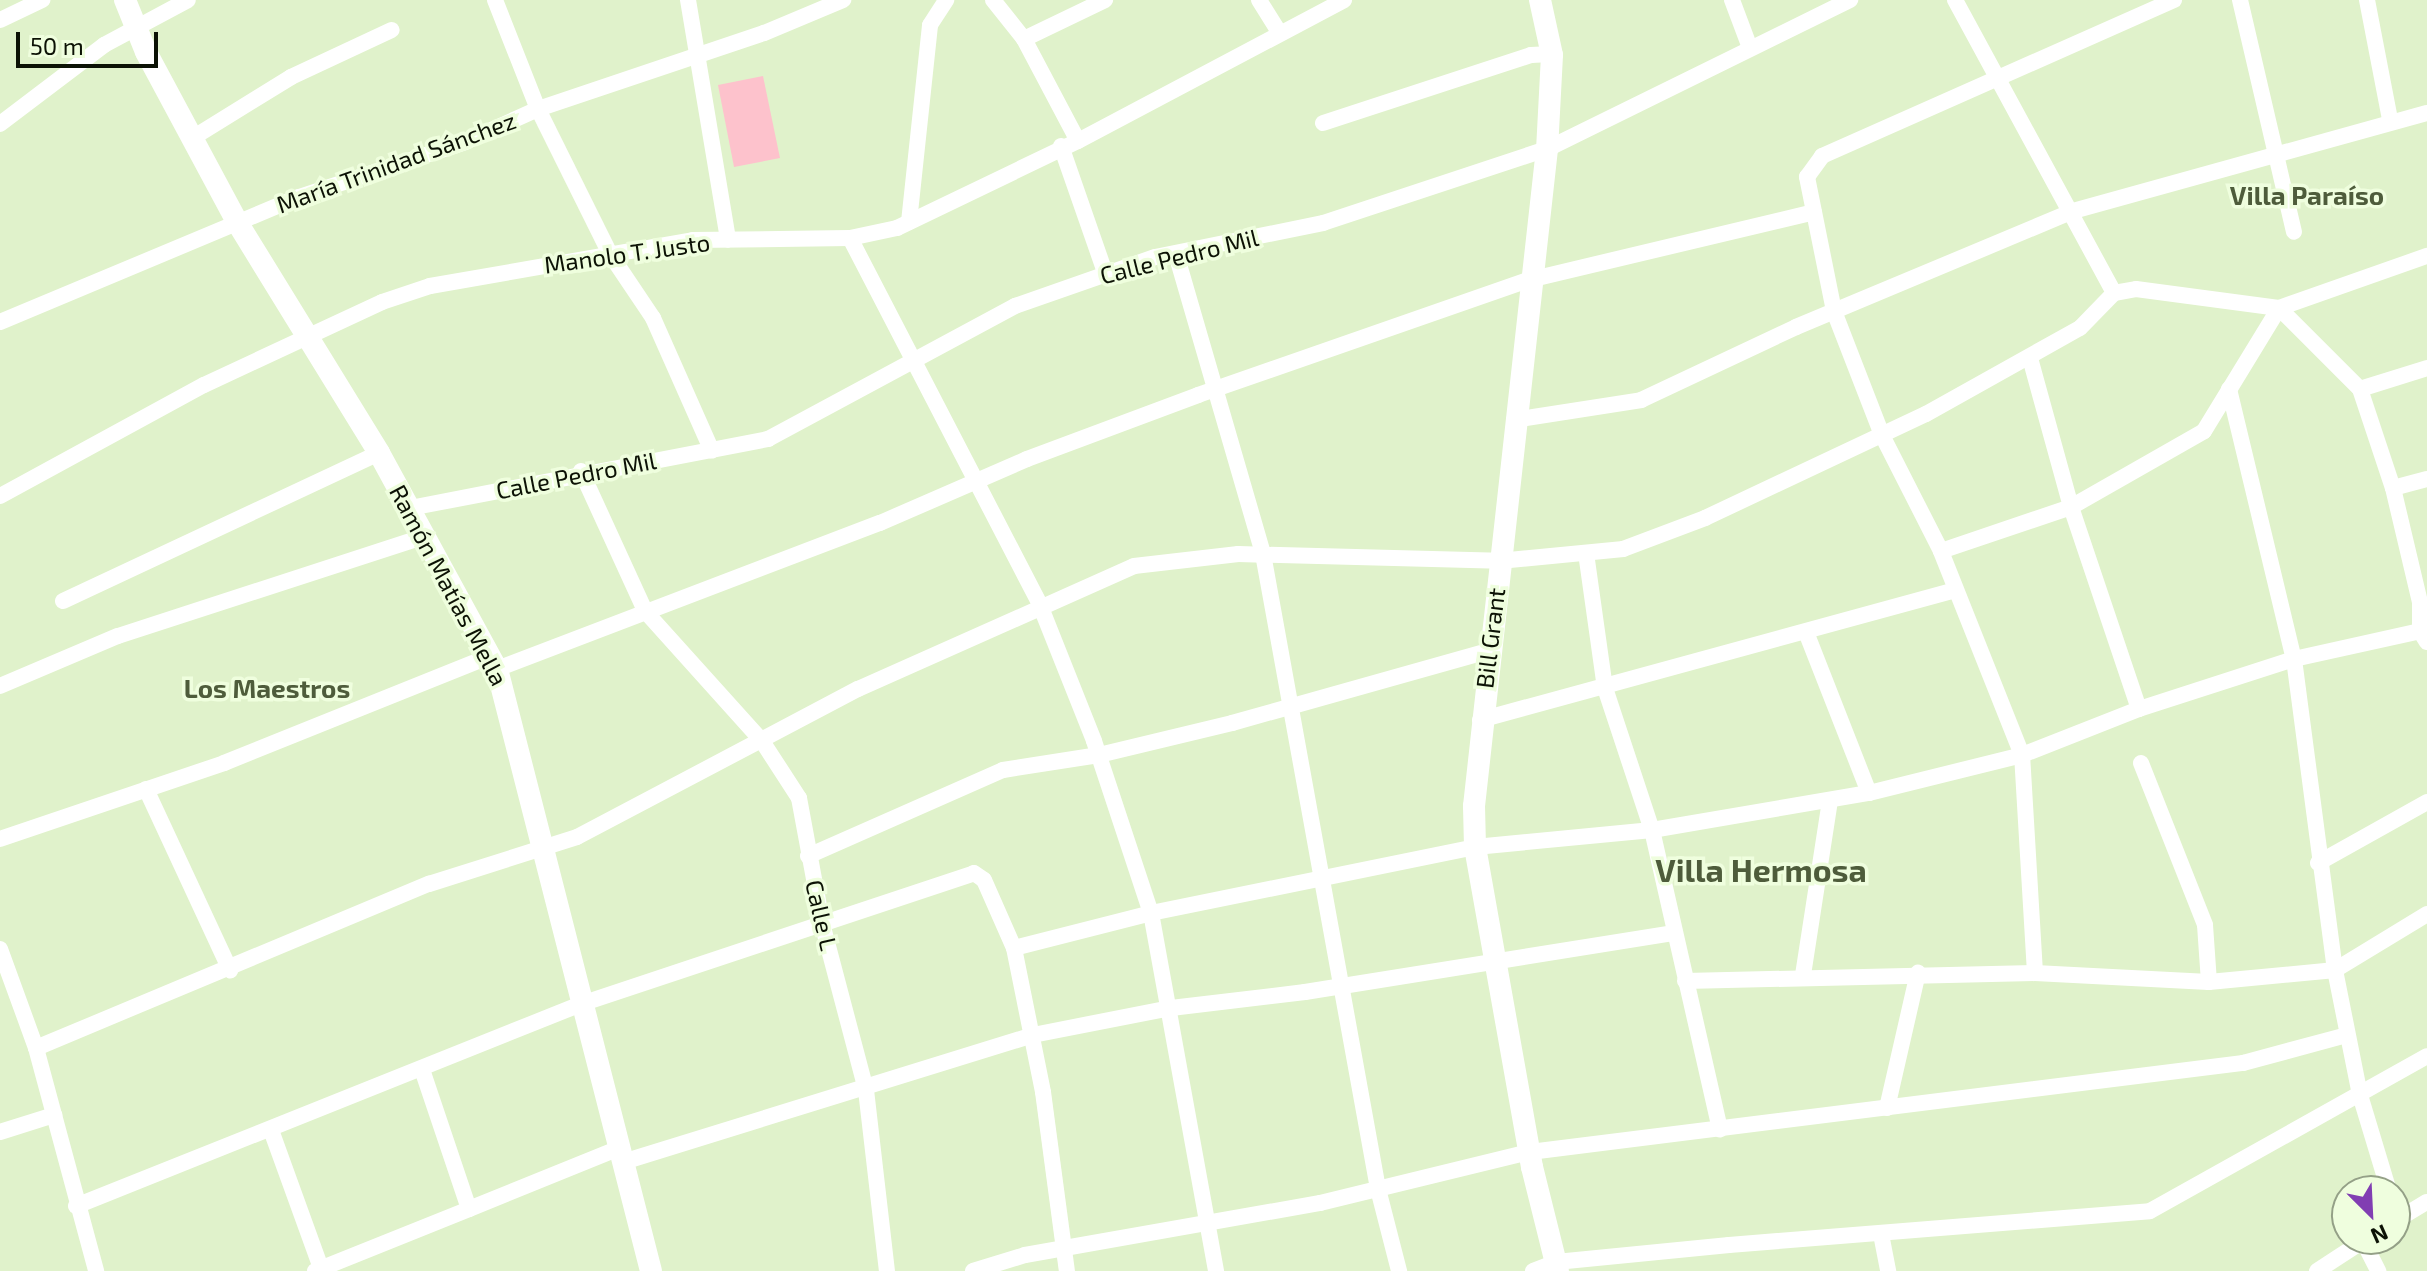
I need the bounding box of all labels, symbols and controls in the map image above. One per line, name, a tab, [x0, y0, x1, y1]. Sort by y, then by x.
scale bar	[20, 16, 162, 66]
text: 50 m	[30, 31, 84, 60]
street label: María Trinidad Sánchez	[272, 105, 520, 219]
district label: Villa Paraíso	[2230, 179, 2384, 211]
street label: Calle Pedro Mil	[1097, 222, 1261, 290]
street label: Manolo T. Justo	[542, 227, 712, 279]
street label: Calle Pedro Mil	[494, 445, 658, 505]
street label: Ramón Matías Mella	[384, 480, 514, 690]
street label: Bill Grant	[1470, 586, 1510, 690]
district label: Los Maestros	[184, 672, 350, 704]
district label: Villa Hermosa	[1655, 850, 1867, 888]
street label: Calle L	[800, 877, 844, 953]
north arrow	[2331, 1175, 2411, 1255]
text: N	[2367, 1220, 2393, 1250]

